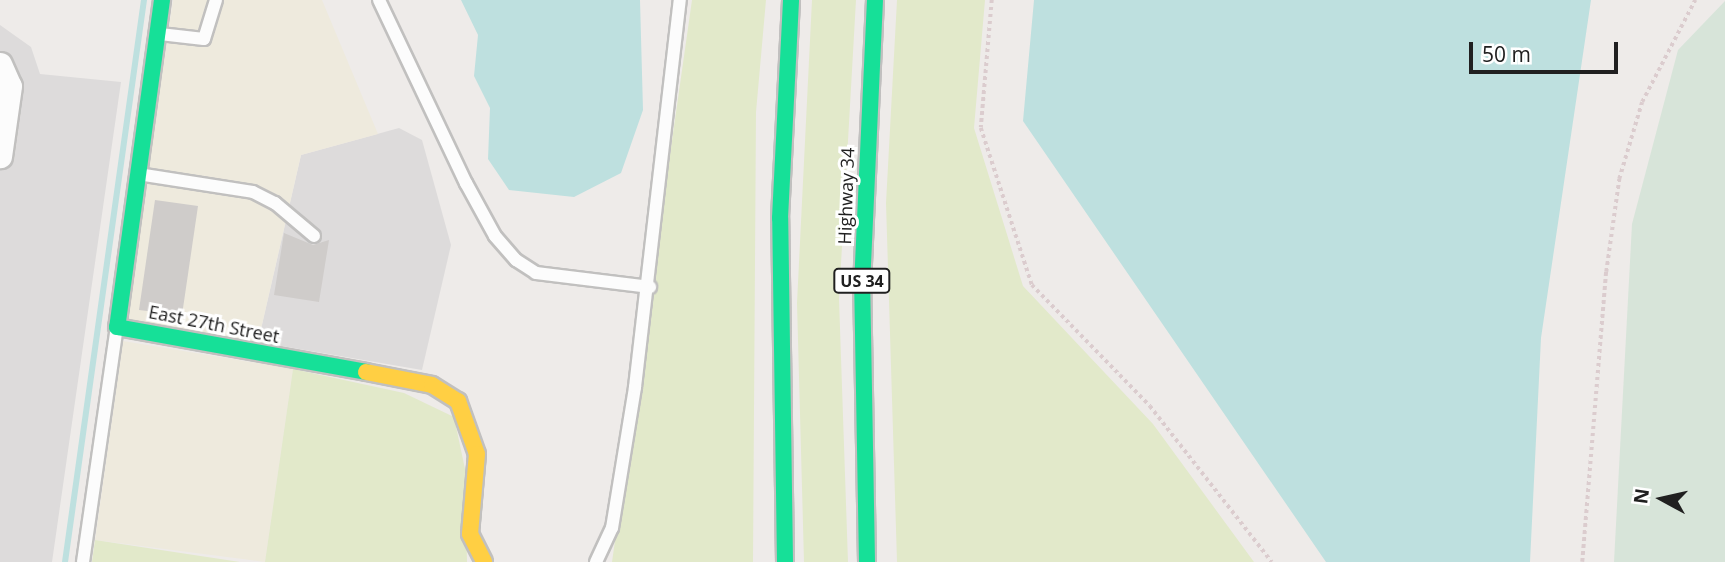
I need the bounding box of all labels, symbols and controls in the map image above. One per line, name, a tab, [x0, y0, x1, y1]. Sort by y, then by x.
scale bar	[1473, 28, 1622, 72]
text: 50 m	[1482, 40, 1531, 68]
street label: Highway 34	[834, 147, 858, 245]
road number: US 34	[832, 268, 892, 294]
street label: East 27th Street	[147, 301, 281, 347]
north arrow	[1627, 464, 1697, 534]
text: N	[1627, 487, 1655, 506]

